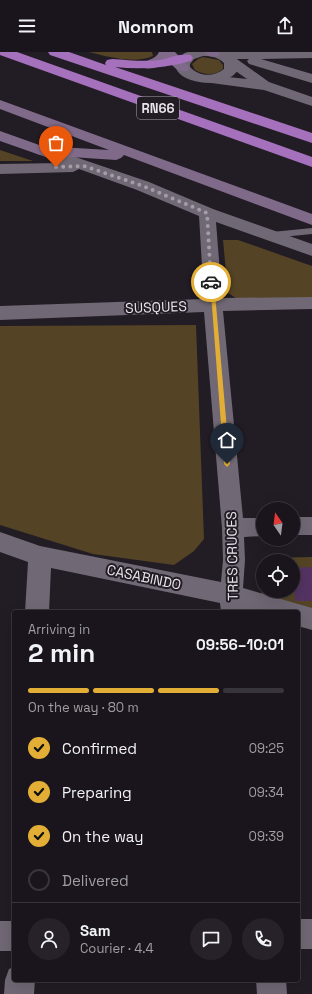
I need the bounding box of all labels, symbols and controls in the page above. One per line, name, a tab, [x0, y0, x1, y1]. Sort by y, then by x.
icon: menu	[16, 15, 38, 37]
text: Nomnom	[118, 15, 194, 38]
icon: share	[274, 15, 296, 37]
road number: RN66	[137, 97, 179, 119]
pin	[39, 126, 73, 167]
icon: bag	[45, 132, 67, 154]
courier	[191, 262, 231, 302]
icon: car	[200, 271, 222, 293]
street label: SUSQUES	[125, 297, 187, 317]
pin	[210, 423, 244, 464]
icon: home	[216, 429, 238, 451]
north arrow	[256, 502, 300, 546]
map controls	[256, 502, 300, 598]
street label: TRES CRUCES	[222, 511, 242, 601]
button: locate	[256, 554, 300, 598]
street label: CASABINDO	[105, 560, 183, 594]
text: Arriving in	[28, 621, 90, 638]
text: 09:56–10:01	[196, 635, 284, 654]
text: 2 min	[28, 636, 95, 670]
text: On the way · 80 m	[28, 699, 139, 716]
icon: check	[28, 737, 50, 759]
text: Confirmed	[62, 739, 137, 758]
text: 09:25	[249, 740, 284, 757]
icon: check	[28, 781, 50, 803]
text: Preparing	[62, 783, 132, 802]
text: 09:34	[248, 784, 284, 801]
icon: check	[28, 825, 50, 847]
text: On the way	[62, 827, 143, 846]
text: 09:39	[249, 828, 284, 845]
text: Delivered	[62, 871, 129, 890]
button: person	[28, 918, 70, 960]
button: chat	[190, 918, 232, 960]
button: phone	[242, 918, 284, 960]
text: Sam	[80, 921, 111, 940]
text: Courier · 4.4	[80, 940, 154, 957]

